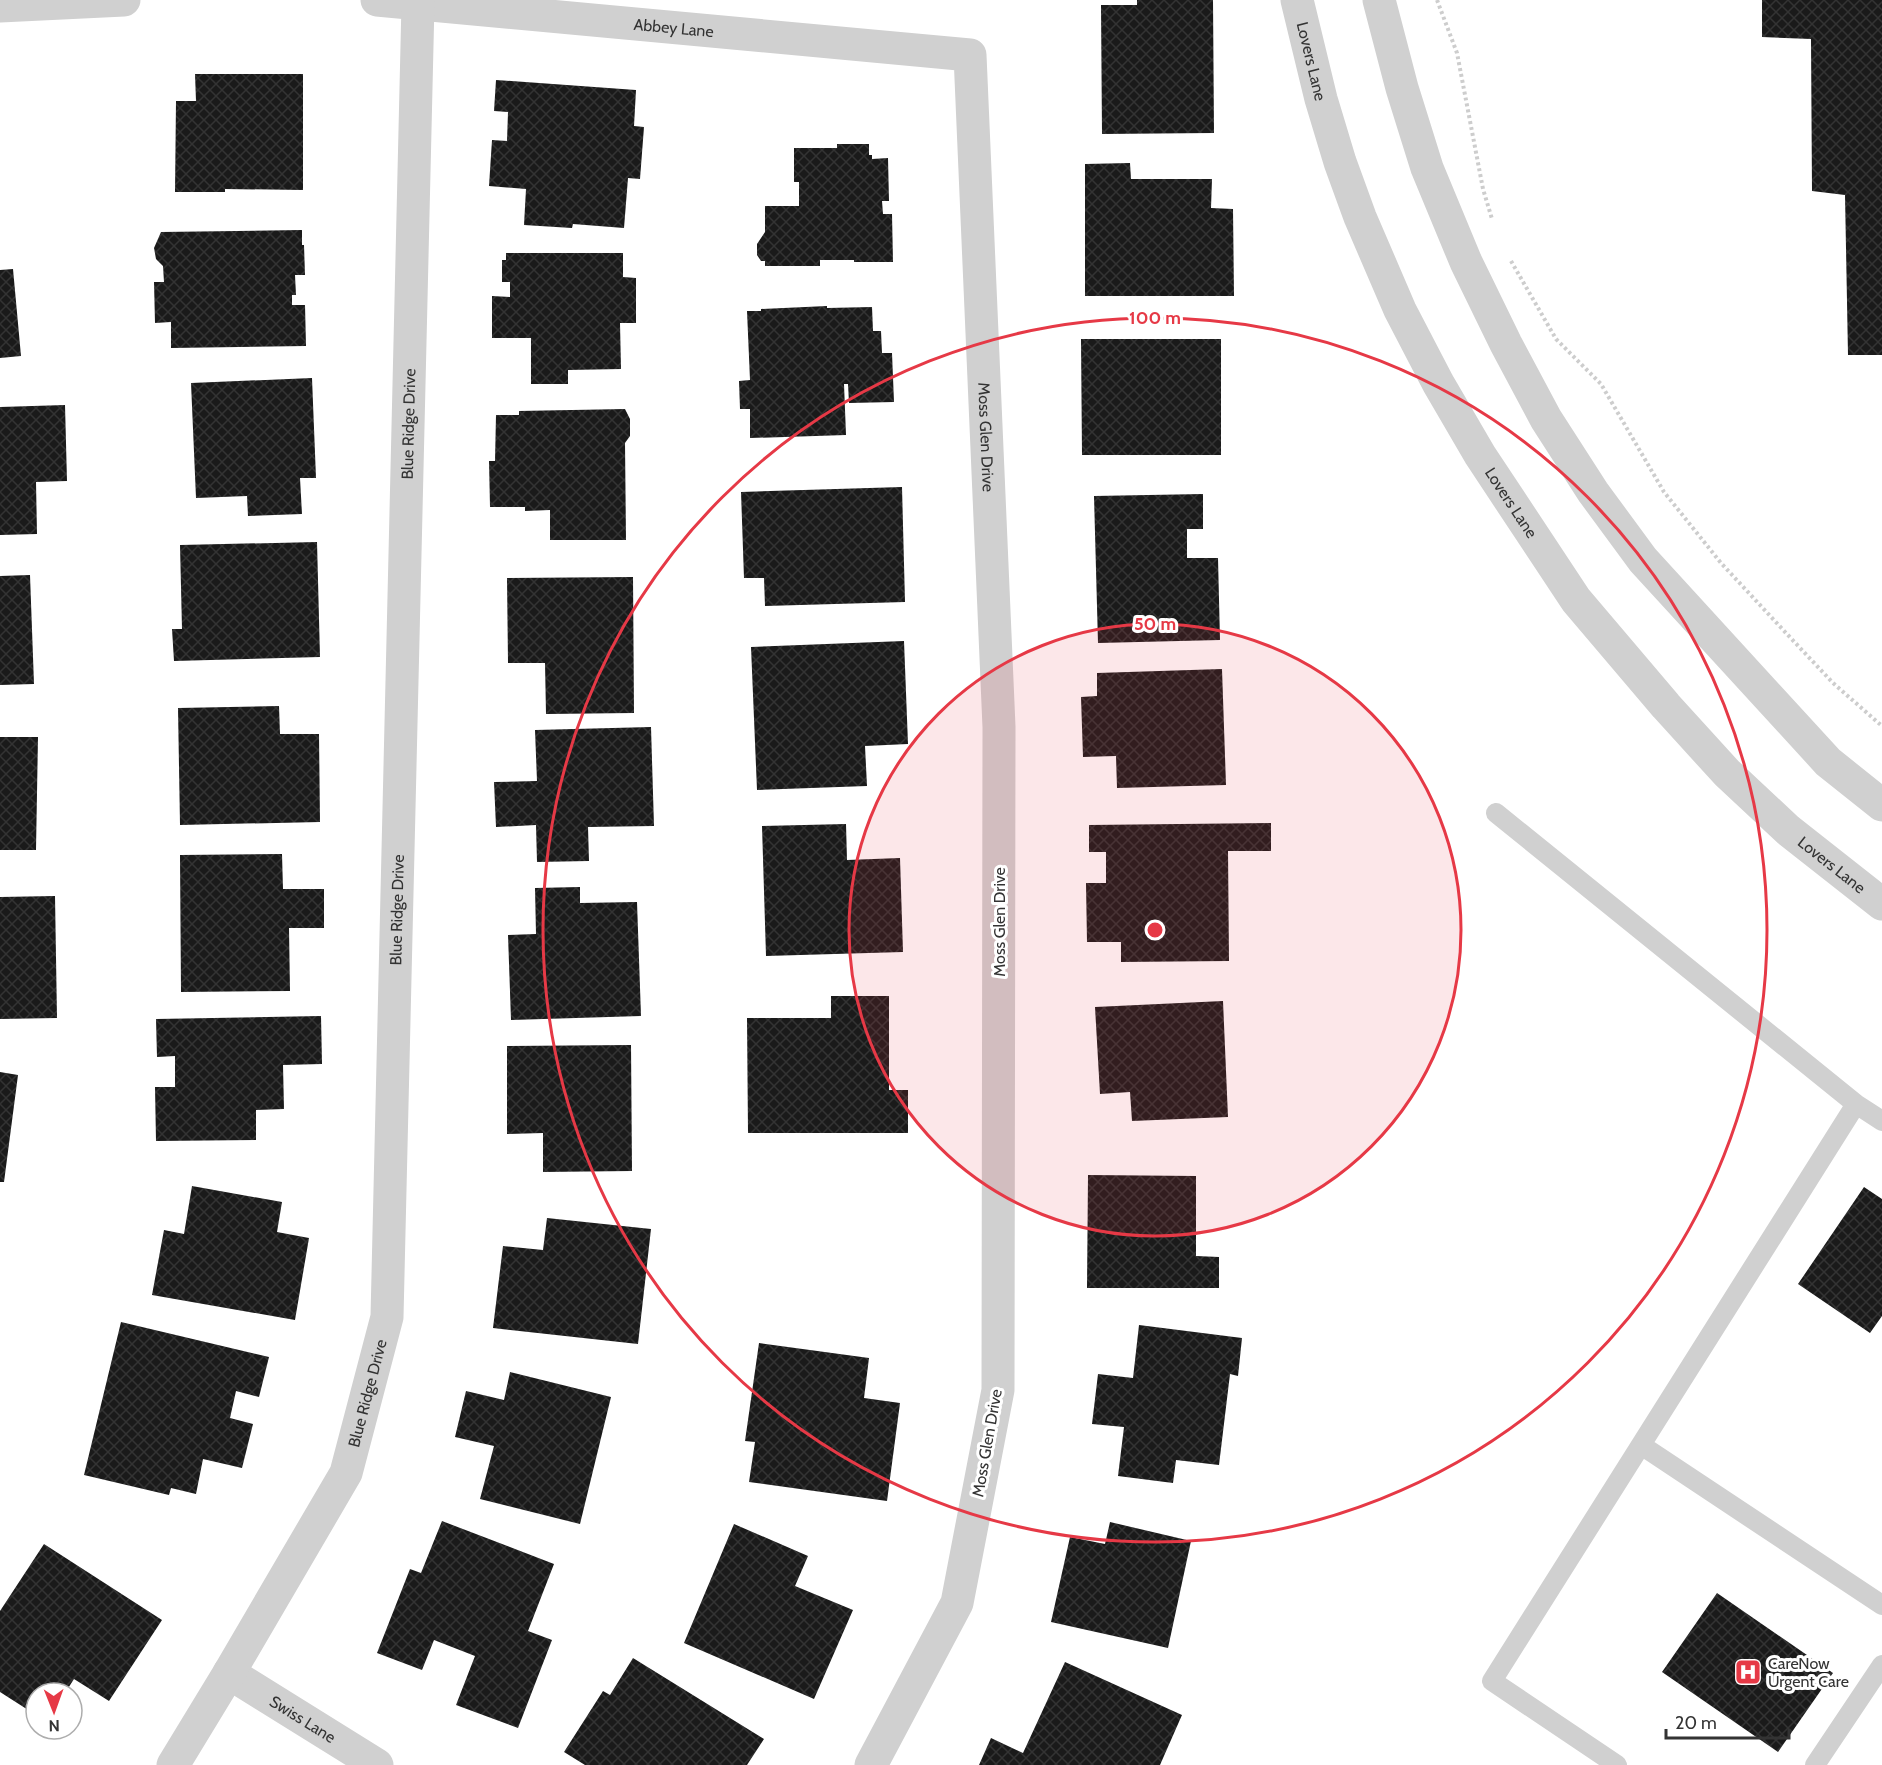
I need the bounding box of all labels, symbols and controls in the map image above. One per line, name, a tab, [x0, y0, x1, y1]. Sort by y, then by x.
street label: Abbey Lane	[633, 14, 715, 41]
street label: Lovers Lane	[1293, 20, 1331, 103]
text: 100 m	[1129, 307, 1181, 329]
street label: Blue Ridge Drive	[397, 368, 419, 480]
street label: Moss Glen Drive	[975, 382, 998, 492]
street label: Lovers Lane	[1481, 464, 1542, 541]
text: 50 m	[1134, 613, 1176, 635]
street label: Lovers Lane	[1794, 832, 1869, 897]
street label: Blue Ridge Drive	[386, 854, 407, 966]
street label: Moss Glen Drive	[990, 867, 1009, 977]
centre of rings	[1145, 920, 1165, 940]
street label: Blue Ridge Drive	[344, 1337, 390, 1449]
street label: Moss Glen Drive	[968, 1387, 1006, 1499]
place label: CareNow Urgent Care	[1768, 1654, 1849, 1691]
hospital icon: CareNow Urgent Care	[1733, 1657, 1763, 1687]
north arrow	[24, 1681, 84, 1741]
street label: Swiss Lane	[266, 1691, 339, 1747]
scale bar	[1666, 1702, 1789, 1740]
text: 20 m	[1675, 1712, 1717, 1734]
text: N	[48, 1716, 60, 1735]

